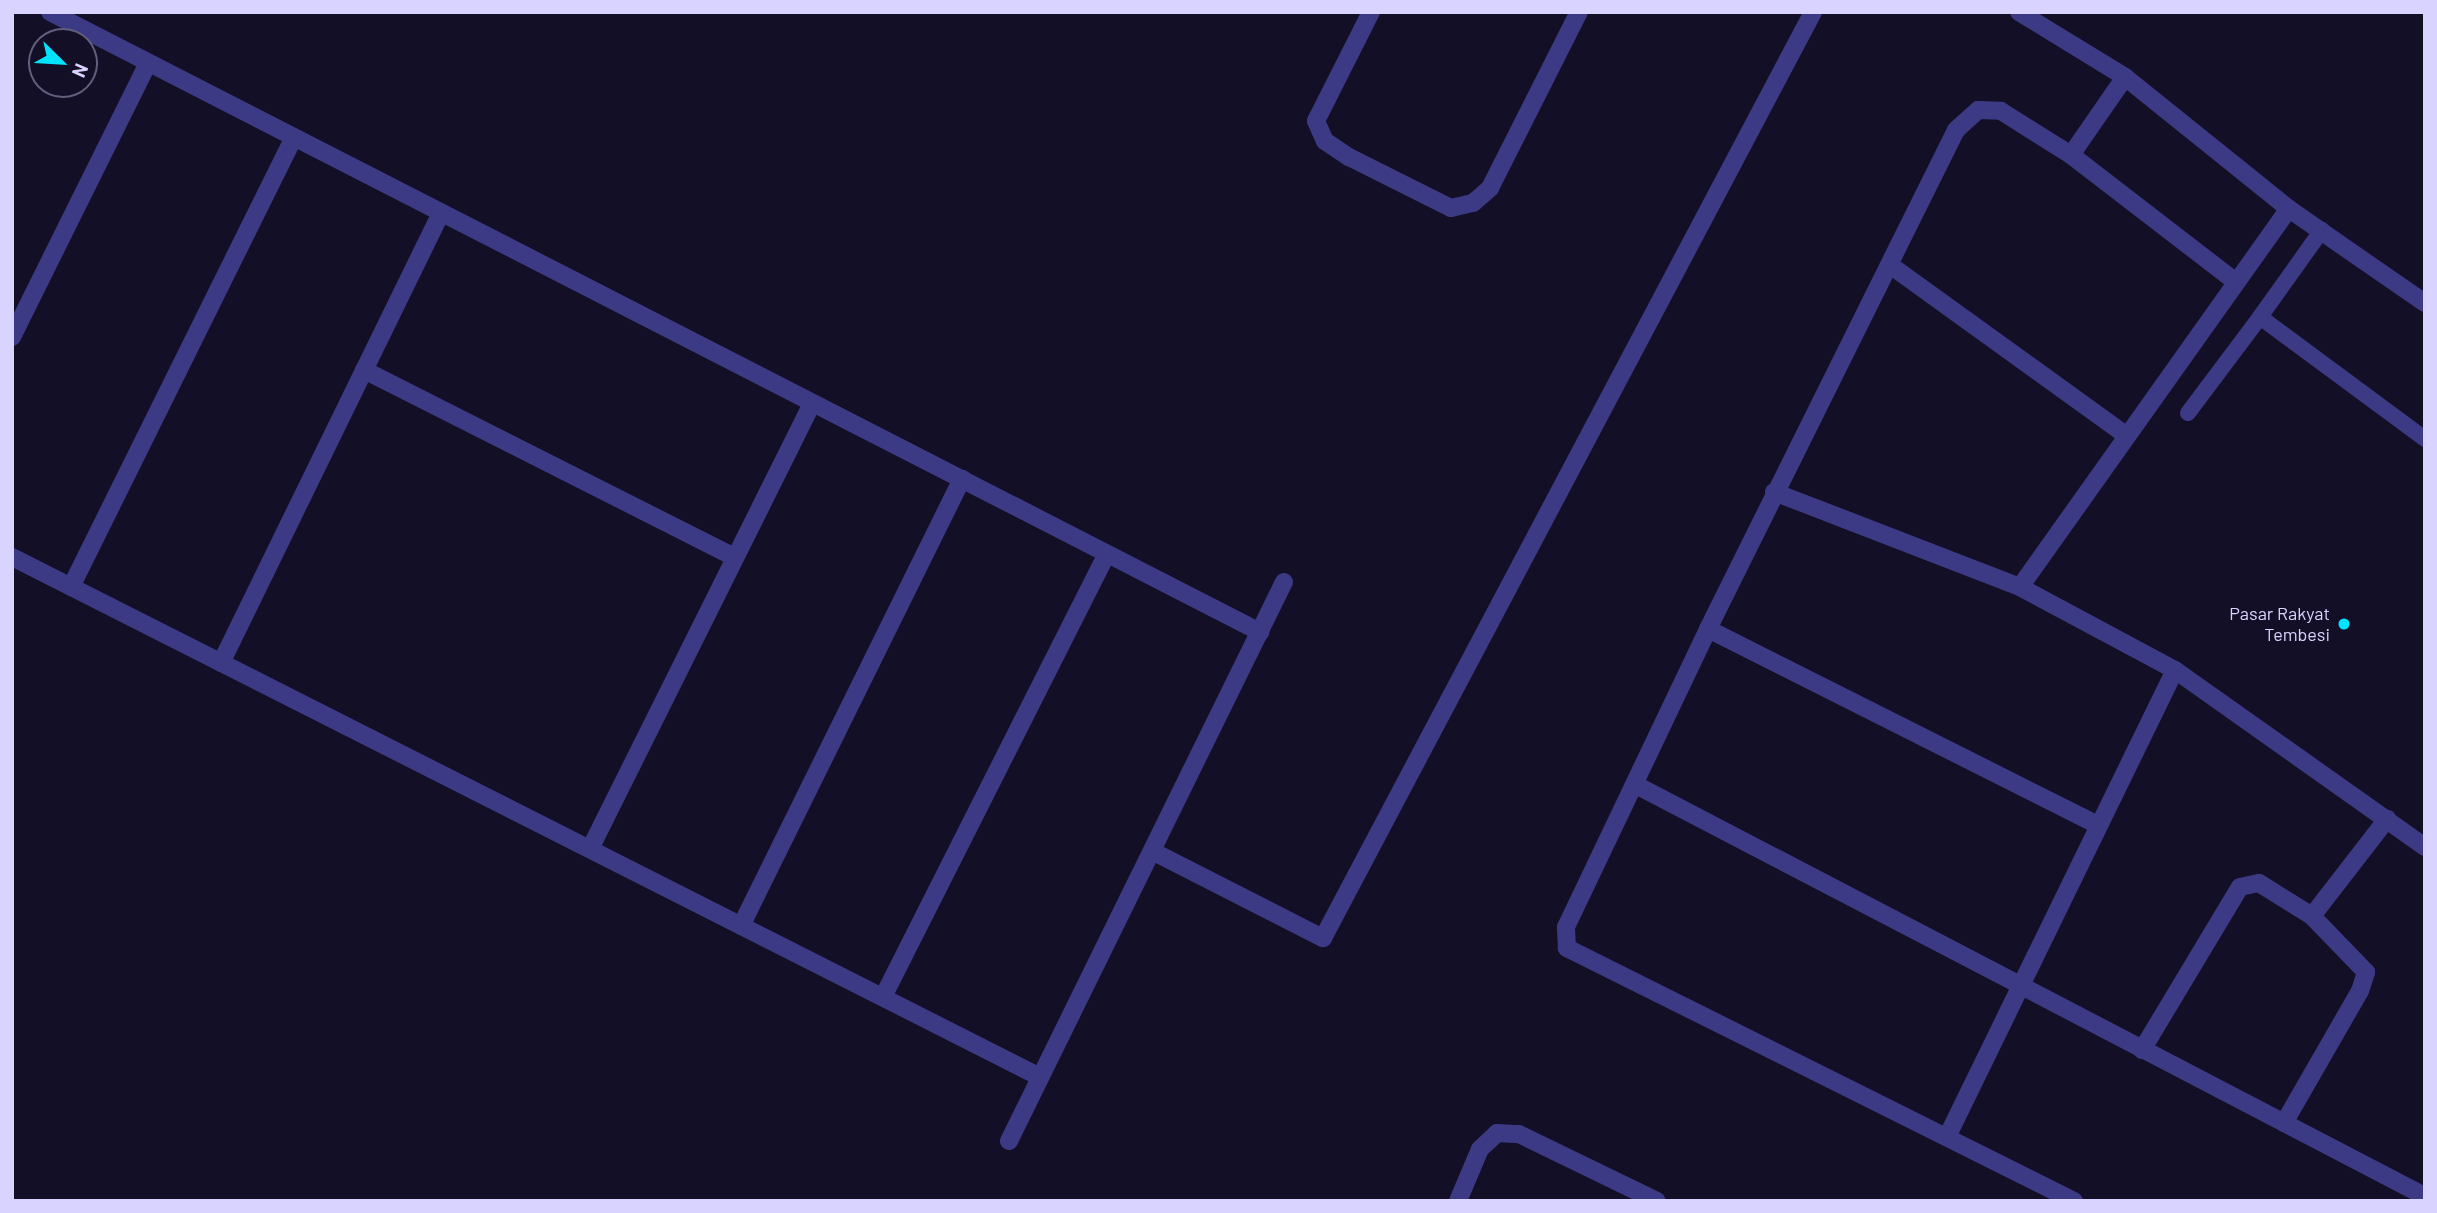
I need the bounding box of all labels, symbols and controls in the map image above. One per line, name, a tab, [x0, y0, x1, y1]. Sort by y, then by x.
north arrow	[28, 28, 98, 98]
text: N	[68, 60, 94, 81]
place label: Pasar Rakyat Tembesi	[2229, 603, 2330, 646]
marker: Pasar Rakyat Tembesi	[2336, 616, 2352, 632]

